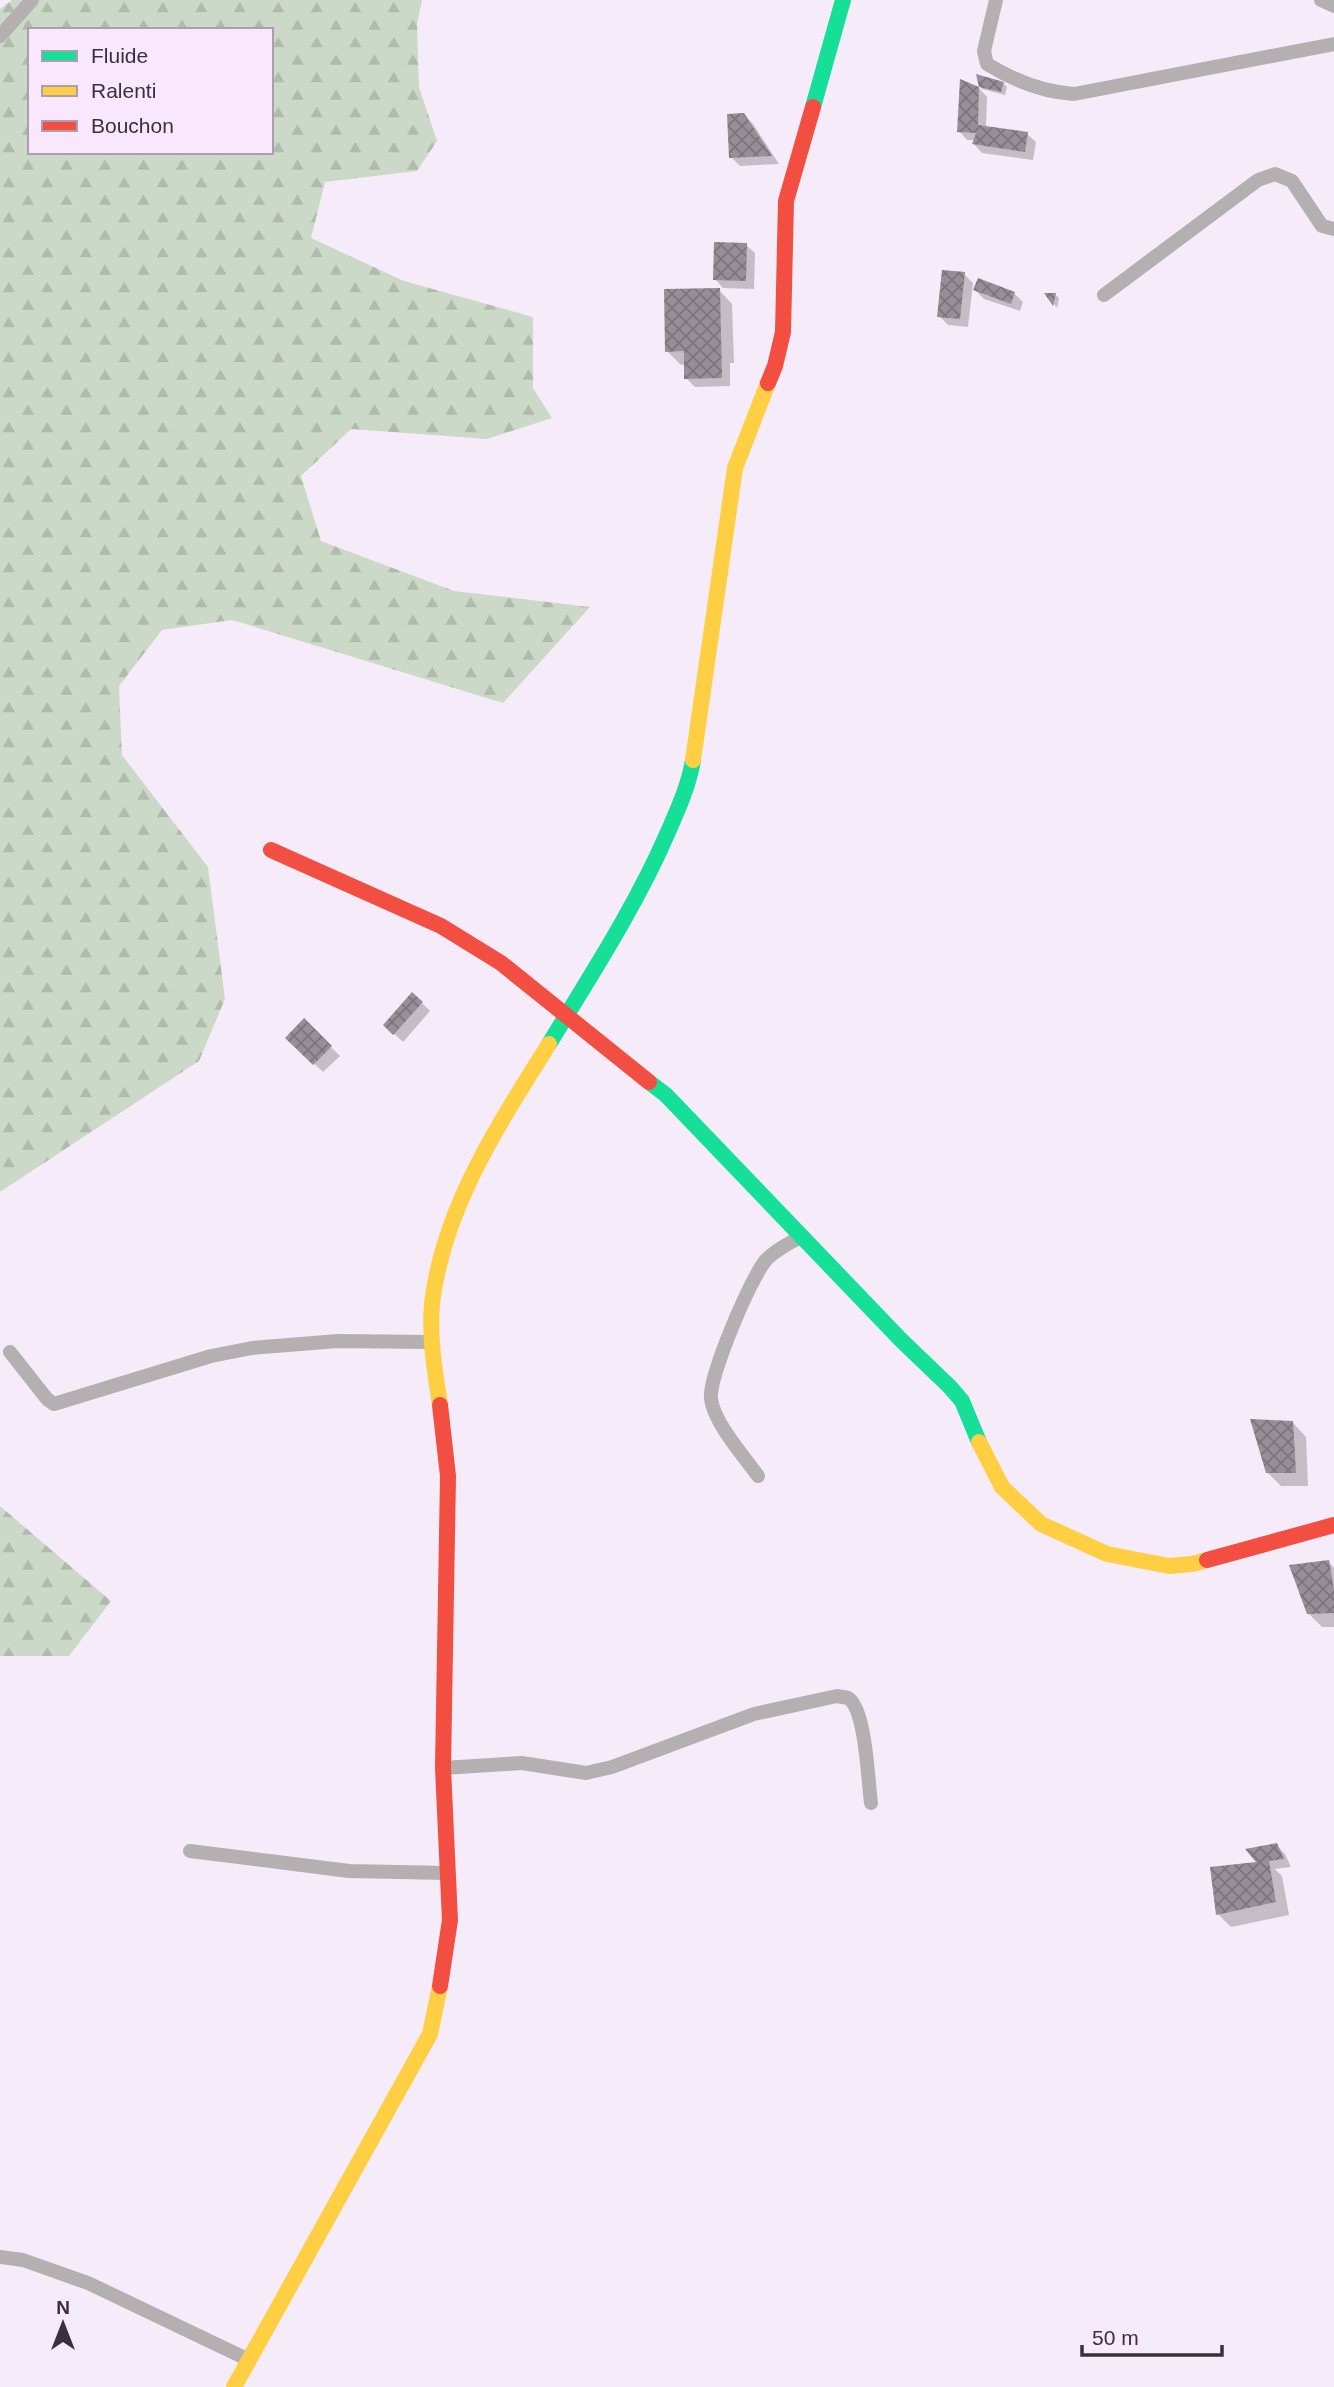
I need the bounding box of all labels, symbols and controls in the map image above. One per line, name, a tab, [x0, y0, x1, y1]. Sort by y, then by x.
legend	[28, 28, 273, 154]
text: Fluide	[91, 44, 148, 67]
text: Ralenti	[91, 79, 156, 102]
text: Bouchon	[91, 114, 174, 137]
north arrow	[28, 2289, 98, 2359]
text: N	[56, 2297, 70, 2318]
scale bar	[1082, 2314, 1222, 2358]
text: 50 m	[1092, 2326, 1139, 2349]

